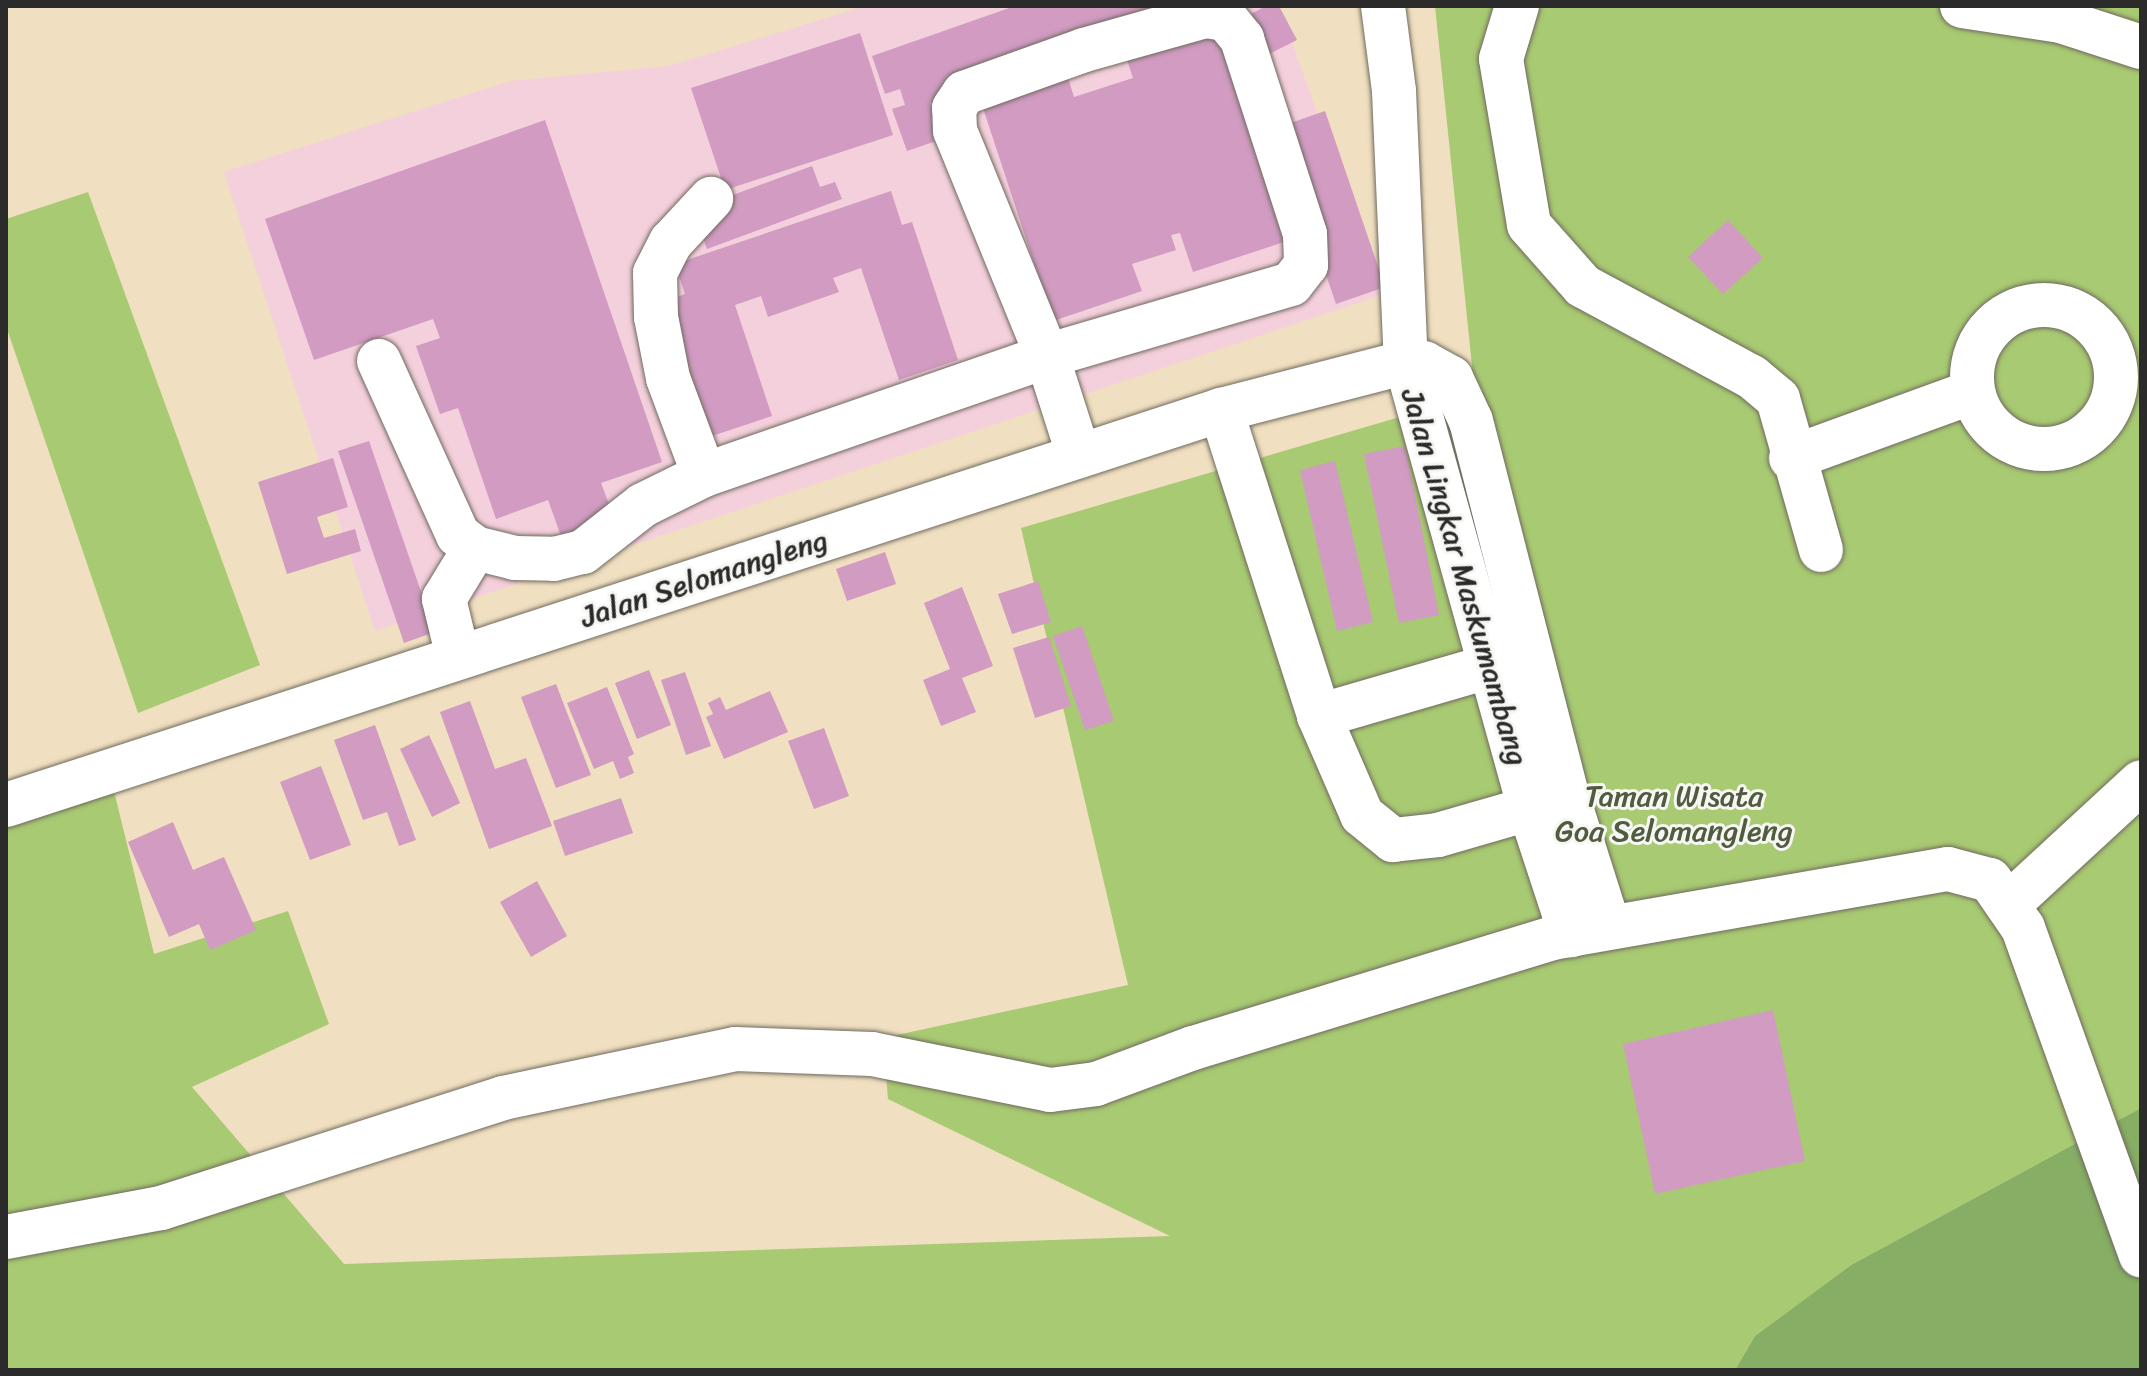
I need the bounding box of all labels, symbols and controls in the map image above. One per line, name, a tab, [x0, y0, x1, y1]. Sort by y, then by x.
street label: Jalan Lingkar Maskumambang	[1394, 384, 1536, 770]
street label: Jalan Selomangleng	[575, 521, 833, 635]
park label: Taman Wisata Goa Selomangleng	[1554, 778, 1794, 848]

